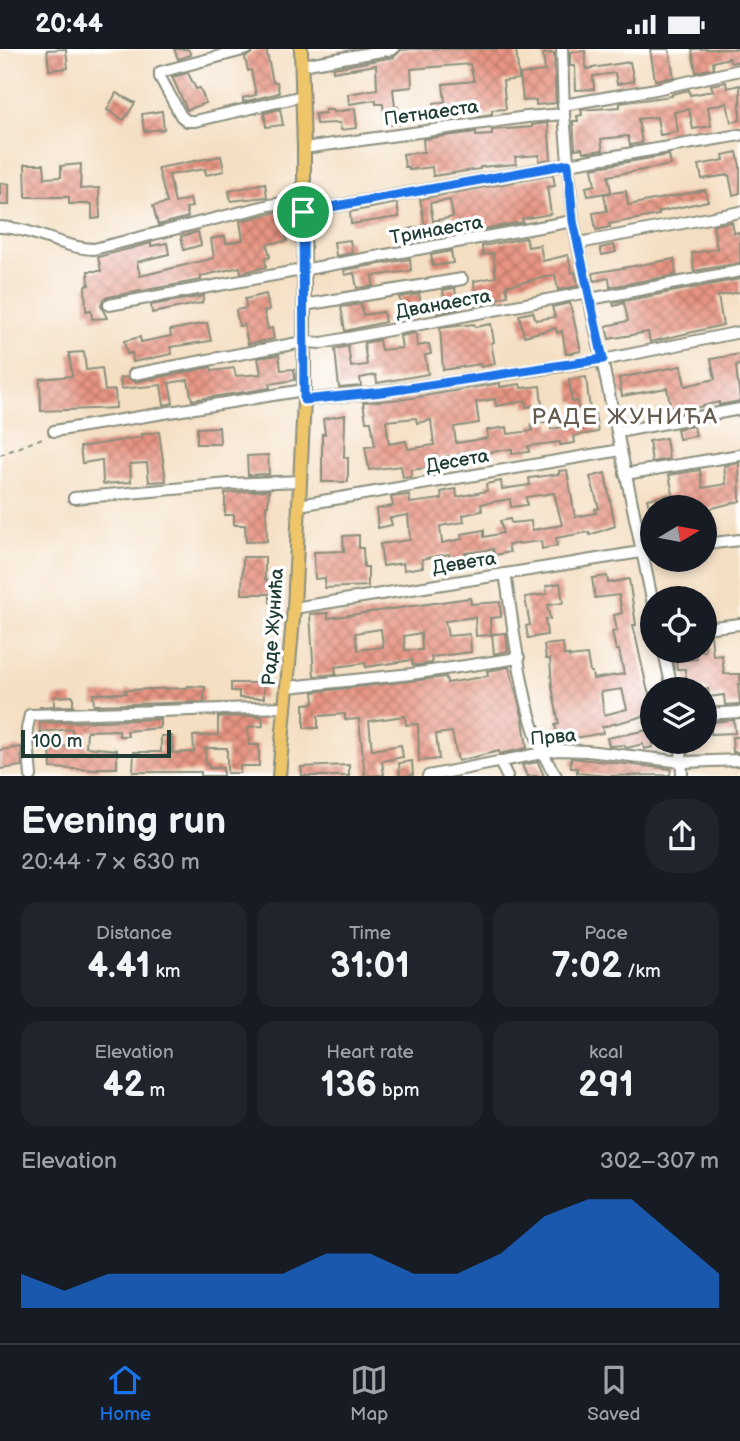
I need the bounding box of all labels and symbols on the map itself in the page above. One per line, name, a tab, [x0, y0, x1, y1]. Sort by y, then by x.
street label: Петнаеста	[382, 95, 480, 132]
pin	[273, 182, 333, 242]
street label: Тринаеста	[388, 211, 485, 250]
street label: Дванаеста	[394, 285, 493, 324]
district label: РАДЕ ЖУНИЋА	[531, 403, 719, 431]
street label: Десета	[424, 445, 491, 478]
north arrow	[640, 495, 718, 572]
street label: Девета	[431, 547, 498, 580]
street label: Раде Жунића	[258, 567, 289, 687]
street label: Прва	[529, 724, 577, 751]
scale bar	[21, 727, 172, 759]

